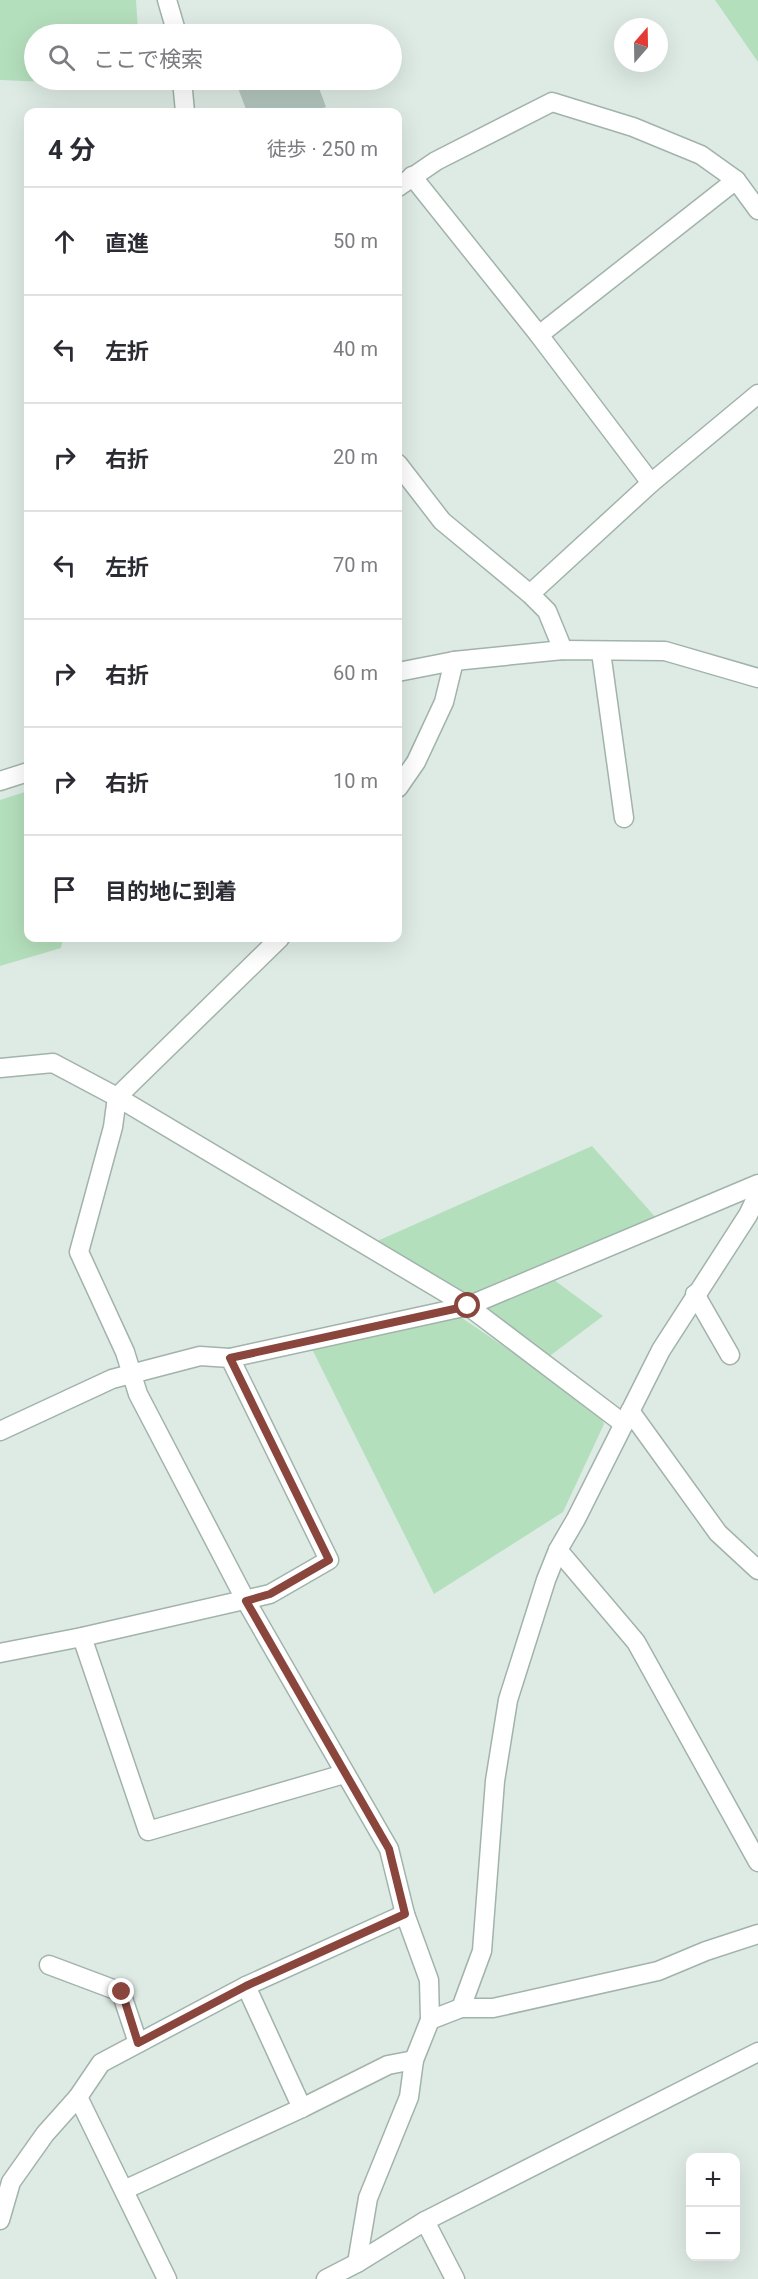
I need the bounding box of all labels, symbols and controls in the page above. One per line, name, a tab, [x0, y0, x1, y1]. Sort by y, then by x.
north arrow	[614, 18, 668, 72]
search box	[24, 24, 402, 90]
icon: search	[45, 41, 78, 74]
text: ここで検索	[93, 47, 203, 72]
text: 4 分	[48, 135, 95, 165]
text: 徒歩 · 250 m	[267, 137, 378, 161]
icon: ahead	[48, 225, 81, 258]
text: 50 m	[333, 229, 378, 253]
text: 直進	[105, 231, 149, 256]
icon: left	[48, 333, 81, 366]
text: 40 m	[333, 337, 378, 361]
text: 左折	[105, 339, 149, 364]
icon: right	[48, 441, 81, 474]
text: 20 m	[333, 445, 378, 469]
text: 右折	[105, 447, 149, 472]
icon: left	[48, 549, 81, 582]
text: 70 m	[333, 553, 378, 577]
text: 左折	[105, 555, 149, 580]
icon: right	[48, 657, 81, 690]
text: 60 m	[333, 661, 378, 685]
text: 右折	[105, 663, 149, 688]
icon: right	[48, 765, 81, 798]
text: 10 m	[333, 769, 378, 793]
text: 右折	[105, 771, 149, 796]
icon: arrive	[48, 873, 81, 906]
text: 目的地に到着	[105, 879, 237, 904]
route start	[454, 1292, 480, 1318]
route end	[108, 1978, 134, 2004]
map controls	[686, 2153, 740, 2261]
button: +	[686, 2153, 740, 2207]
button: −	[686, 2207, 740, 2261]

